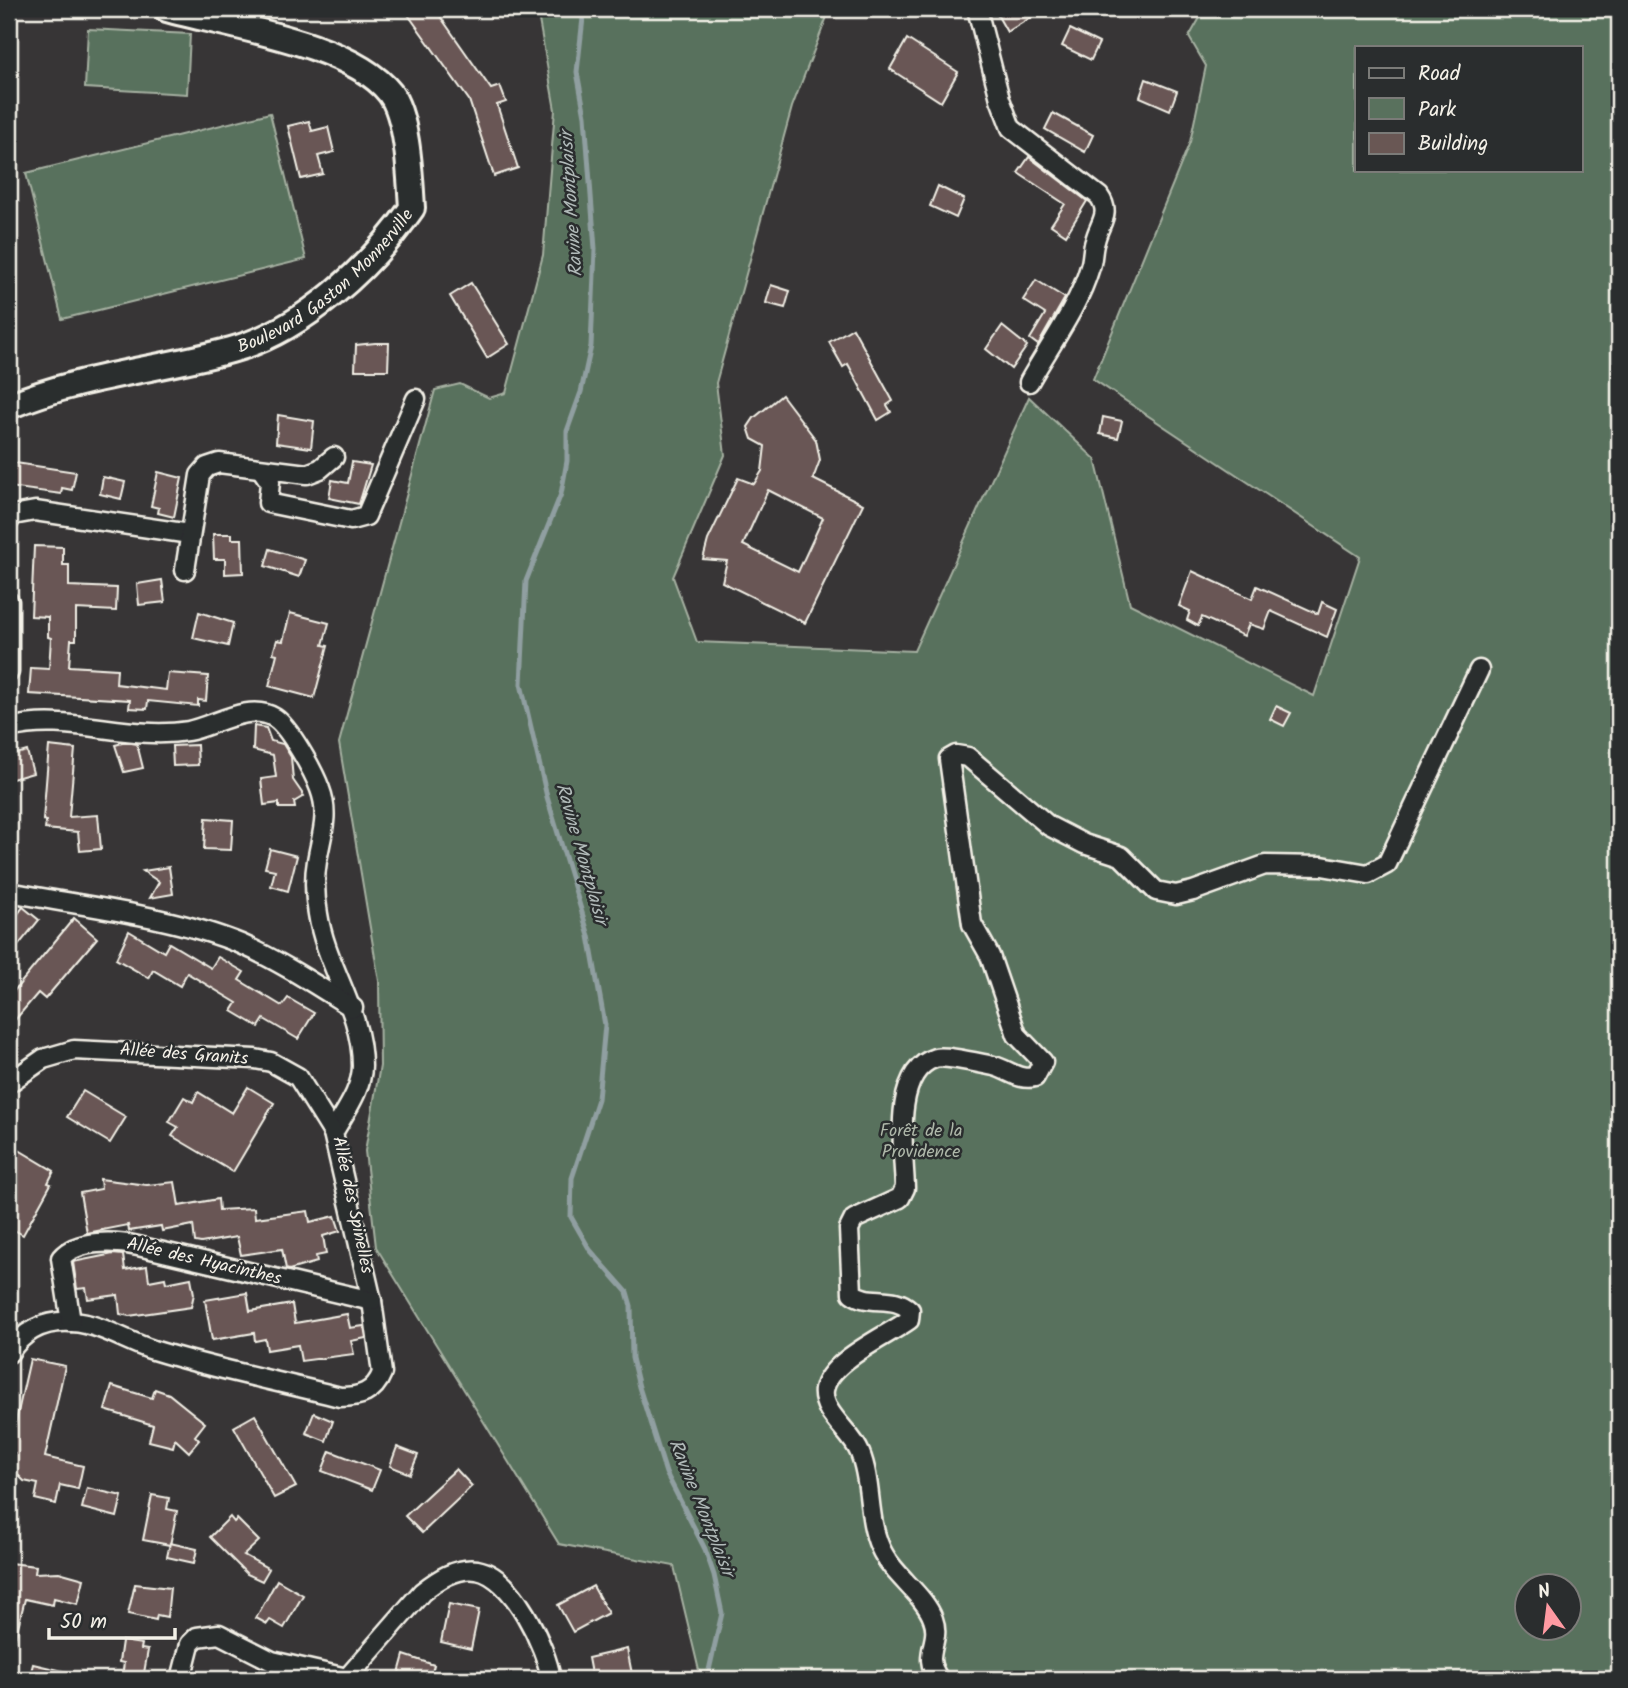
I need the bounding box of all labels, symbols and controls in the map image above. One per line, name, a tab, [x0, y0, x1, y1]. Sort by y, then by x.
legend	[1355, 46, 1582, 172]
text: Road	[1418, 58, 1461, 91]
text: Park	[1418, 94, 1456, 127]
water label: Ravine Montplaisir	[552, 126, 592, 278]
text: Building	[1418, 128, 1488, 161]
street label: Boulevard Gaston Monnerville	[233, 203, 421, 362]
water label: Ravine Montplaisir	[546, 780, 617, 932]
street label: Allée des Granits	[119, 1036, 250, 1074]
park label: Forêt de la Providence	[880, 1117, 962, 1167]
street label: Allée des Spinelles	[323, 1134, 381, 1277]
street label: Allée des Hyacinthes	[124, 1230, 285, 1294]
water label: Ravine Montplaisir	[660, 1435, 744, 1585]
north arrow	[1512, 1572, 1582, 1642]
text: N	[1535, 1576, 1554, 1608]
scale bar	[49, 1597, 175, 1641]
text: 50 m	[60, 1606, 107, 1639]

